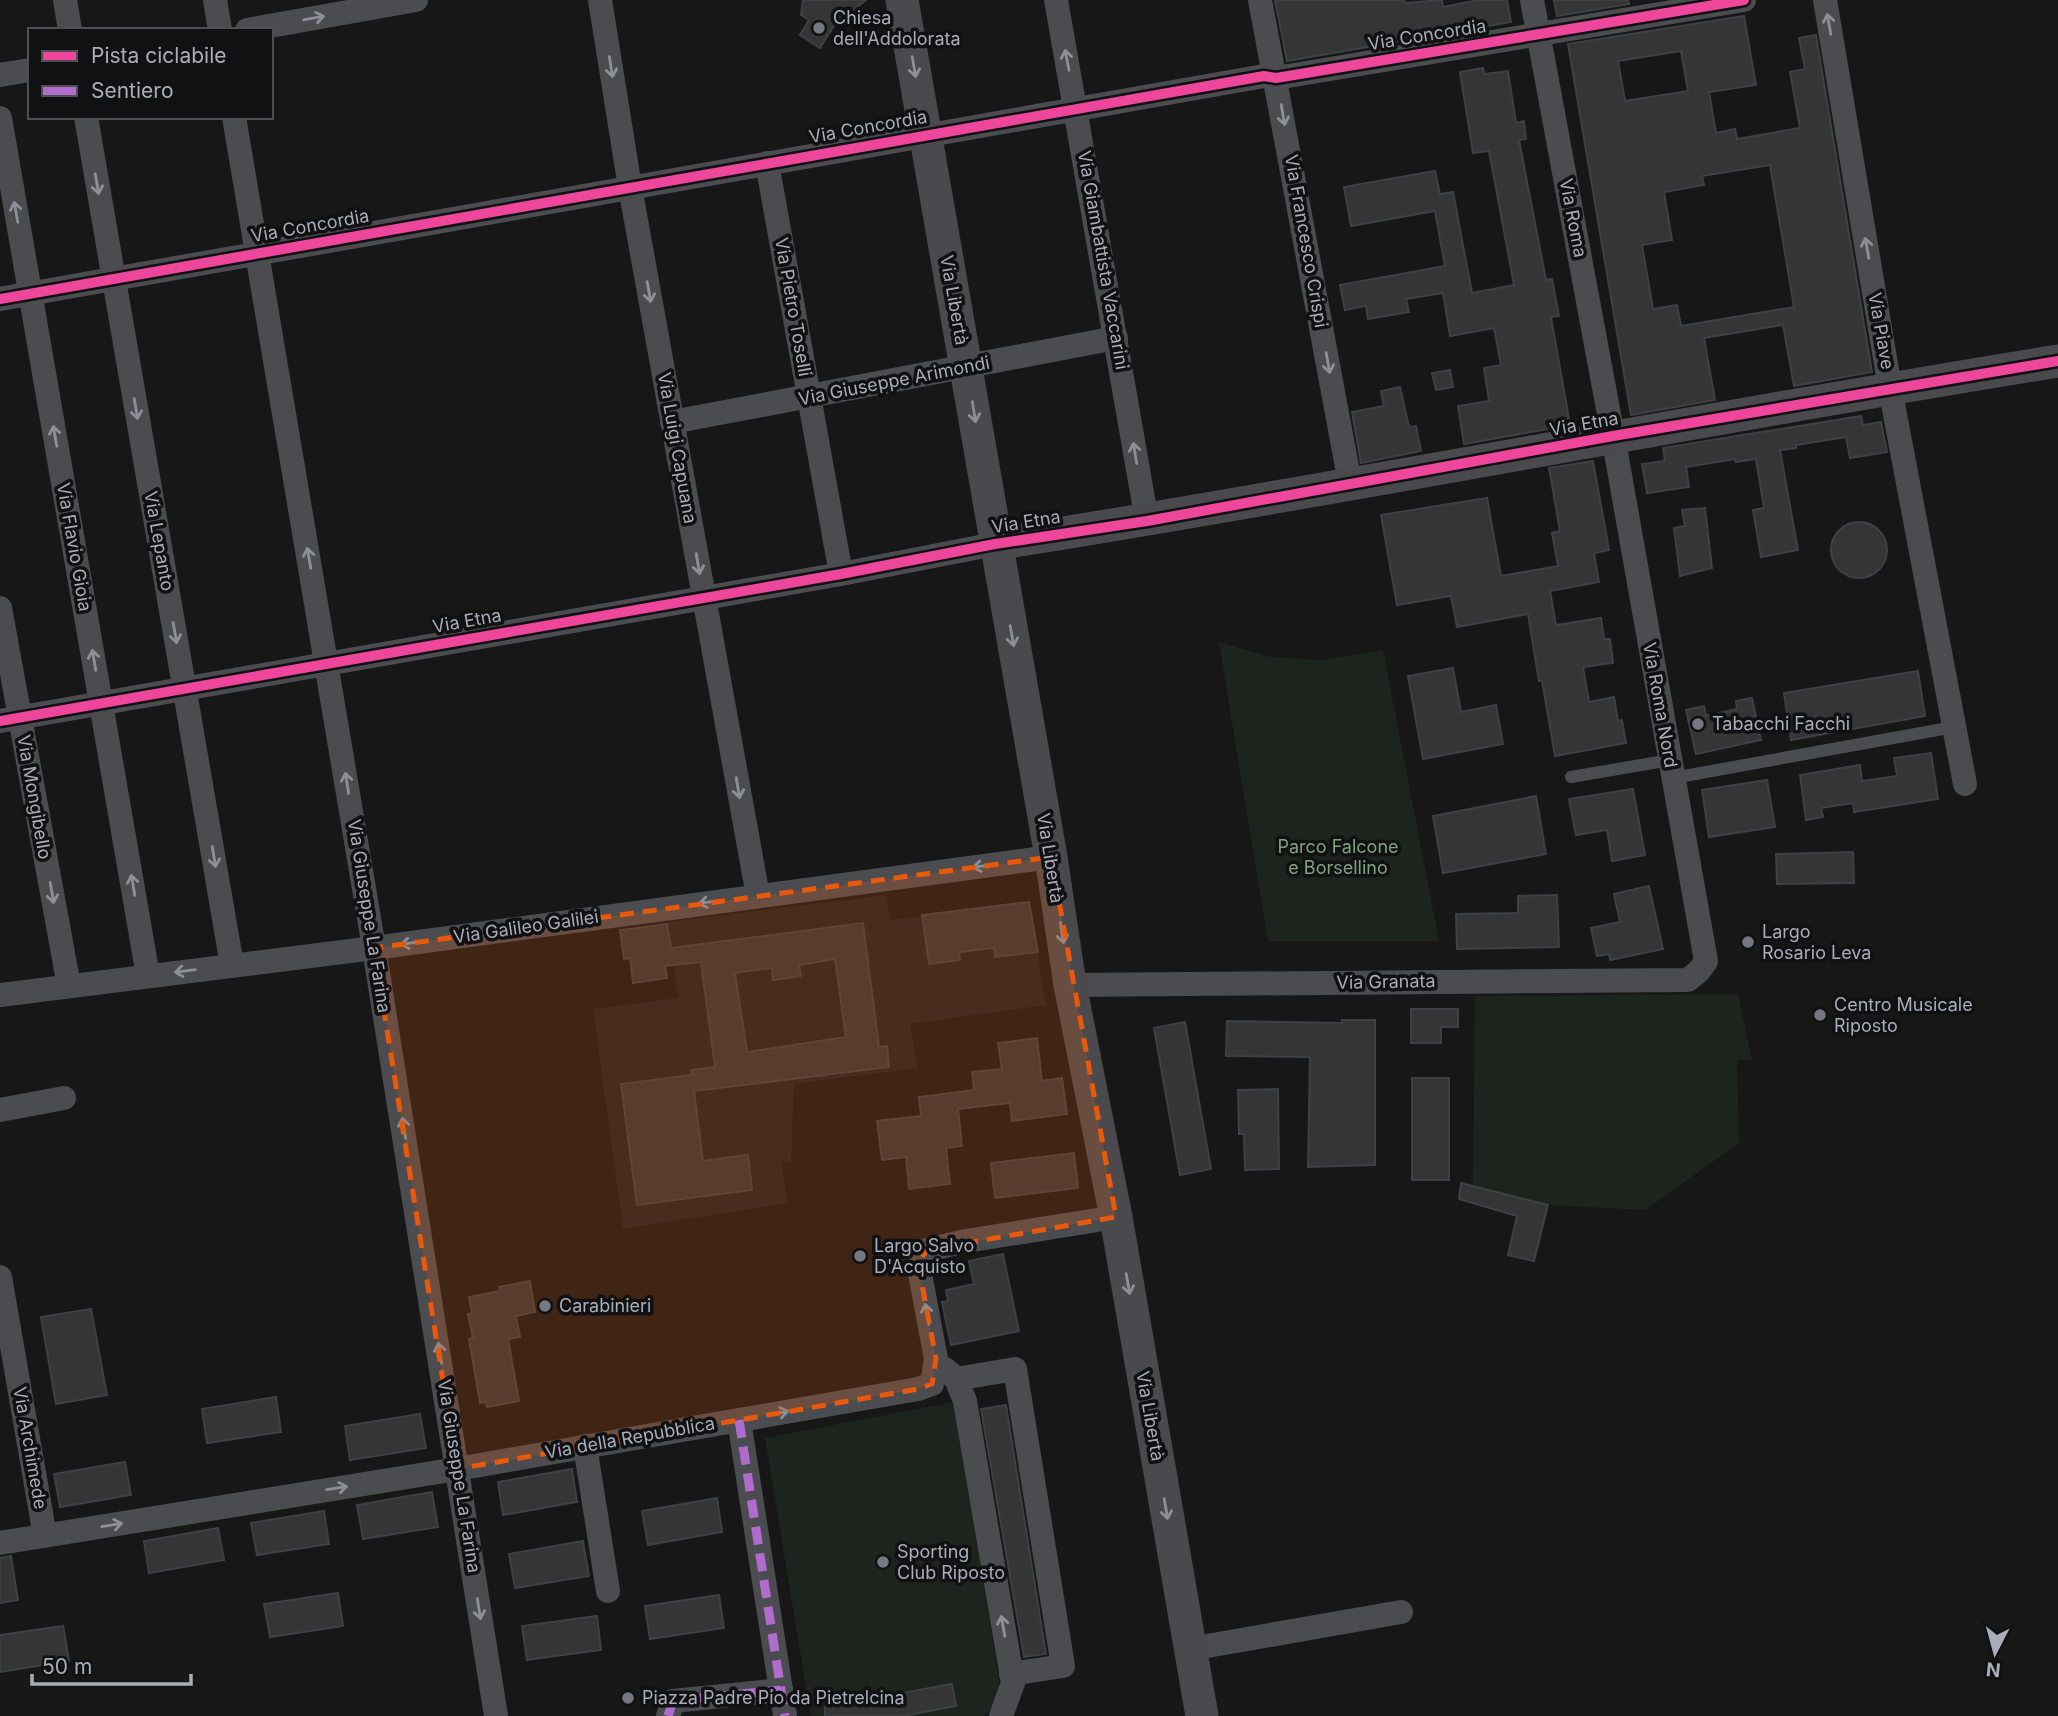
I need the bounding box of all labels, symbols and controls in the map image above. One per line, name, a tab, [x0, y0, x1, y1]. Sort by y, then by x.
place label: Chiesa dell'Addolorata	[833, 7, 961, 49]
one-way arrow	[302, 11, 325, 24]
one-way arrow	[1822, 13, 1835, 36]
street label: Via Concordia	[1366, 15, 1488, 54]
marker: Chiesa dell'Addolorata	[811, 20, 827, 36]
legend	[28, 28, 273, 119]
text: Pista ciclabile	[91, 43, 227, 68]
one-way arrow	[1060, 49, 1074, 72]
one-way arrow	[605, 55, 618, 78]
one-way arrow	[908, 55, 921, 78]
text: Sentiero	[91, 78, 173, 103]
one-way arrow	[1276, 103, 1290, 126]
street label: Via Concordia	[807, 106, 929, 147]
street label: Via Giambattista Vaccarini	[1074, 149, 1133, 371]
street label: Via Francesco Crispi	[1281, 153, 1332, 329]
one-way arrow	[91, 173, 104, 195]
street label: Via Roma	[1556, 177, 1591, 259]
one-way arrow	[9, 201, 22, 224]
street label: Via Concordia	[249, 205, 371, 246]
street label: Via Pietro Toselli	[771, 236, 816, 378]
one-way arrow	[1860, 237, 1873, 260]
street label: Via Libertà	[936, 253, 973, 347]
one-way arrow	[643, 280, 656, 303]
street label: Via Piave	[1864, 291, 1899, 371]
one-way arrow	[1322, 351, 1335, 374]
street label: Via Giuseppe Arimondi	[796, 352, 991, 409]
street label: Via Luigi Capuana	[654, 371, 701, 525]
one-way arrow	[130, 397, 143, 420]
one-way arrow	[968, 400, 981, 423]
street label: Via Etna	[1548, 407, 1620, 440]
one-way arrow	[48, 425, 61, 448]
one-way arrow	[1128, 442, 1141, 465]
street label: Via Flavio Gioia	[53, 481, 96, 613]
street label: Via Lepanto	[140, 489, 179, 593]
street label: Via Etna	[990, 506, 1062, 537]
one-way arrow	[302, 547, 315, 570]
one-way arrow	[692, 552, 705, 575]
street label: Via Etna	[431, 604, 503, 637]
one-way arrow	[169, 621, 182, 644]
one-way arrow	[1006, 624, 1019, 647]
street label: Via Roma Nord	[1639, 641, 1682, 769]
one-way arrow	[87, 650, 100, 672]
place label: Tabacchi Facchi	[1712, 713, 1850, 734]
marker: Tabacchi Facchi	[1690, 716, 1706, 732]
street label: Via Mongibello	[13, 733, 56, 861]
one-way arrow	[340, 772, 353, 795]
one-way arrow	[732, 776, 745, 799]
street label: Via Libertà	[1033, 811, 1068, 905]
street label: Via Giuseppe La Farina	[344, 818, 395, 1014]
park label: Parco Falcone e Borsellino	[1277, 836, 1399, 878]
one-way arrow	[207, 845, 221, 868]
one-way arrow	[972, 860, 995, 873]
one-way arrow	[125, 874, 139, 897]
one-way arrow	[45, 881, 59, 904]
one-way arrow	[698, 896, 721, 909]
street label: Via Galileo Galilei	[452, 906, 600, 947]
one-way arrow	[1056, 921, 1069, 944]
place label: Largo Rosario Leva	[1762, 921, 1871, 963]
marker: Largo Rosario Leva	[1740, 934, 1756, 950]
one-way arrow	[400, 937, 423, 950]
one-way arrow	[174, 965, 197, 978]
street label: Via Granata	[1336, 970, 1436, 993]
place label: Centro Musicale Riposto	[1834, 994, 1973, 1036]
marker: Centro Musicale Riposto	[1812, 1007, 1828, 1023]
one-way arrow	[397, 1117, 410, 1140]
place label: Largo Salvo D'Acquisto	[874, 1235, 974, 1277]
marker: Largo Salvo D'Acquisto	[852, 1248, 868, 1264]
one-way arrow	[1122, 1273, 1135, 1295]
place label: Carabinieri	[559, 1295, 651, 1316]
marker: Carabinieri	[537, 1298, 553, 1314]
one-way arrow	[920, 1303, 934, 1326]
one-way arrow	[433, 1342, 446, 1365]
street label: Via Libertà	[1132, 1369, 1169, 1463]
street label: Via Giuseppe La Farina	[434, 1378, 485, 1574]
street label: Via Archimede	[9, 1385, 52, 1511]
one-way arrow	[766, 1406, 789, 1419]
street label: Via della Repubblica	[543, 1412, 717, 1463]
one-way arrow	[325, 1481, 348, 1494]
one-way arrow	[1160, 1497, 1173, 1520]
one-way arrow	[100, 1518, 123, 1531]
place label: Sporting Club Riposto	[897, 1541, 1005, 1583]
marker: Sporting Club Riposto	[875, 1554, 891, 1570]
one-way arrow	[473, 1597, 486, 1619]
one-way arrow	[996, 1615, 1009, 1638]
north arrow	[1960, 1618, 2030, 1688]
scale bar	[32, 1642, 191, 1686]
text: 50 m	[42, 1654, 92, 1679]
text: N	[1985, 1657, 2002, 1682]
place label: Piazza Padre Pio da Pietrelcina	[642, 1687, 905, 1708]
marker: Piazza Padre Pio da Pietrelcina	[620, 1690, 636, 1706]

